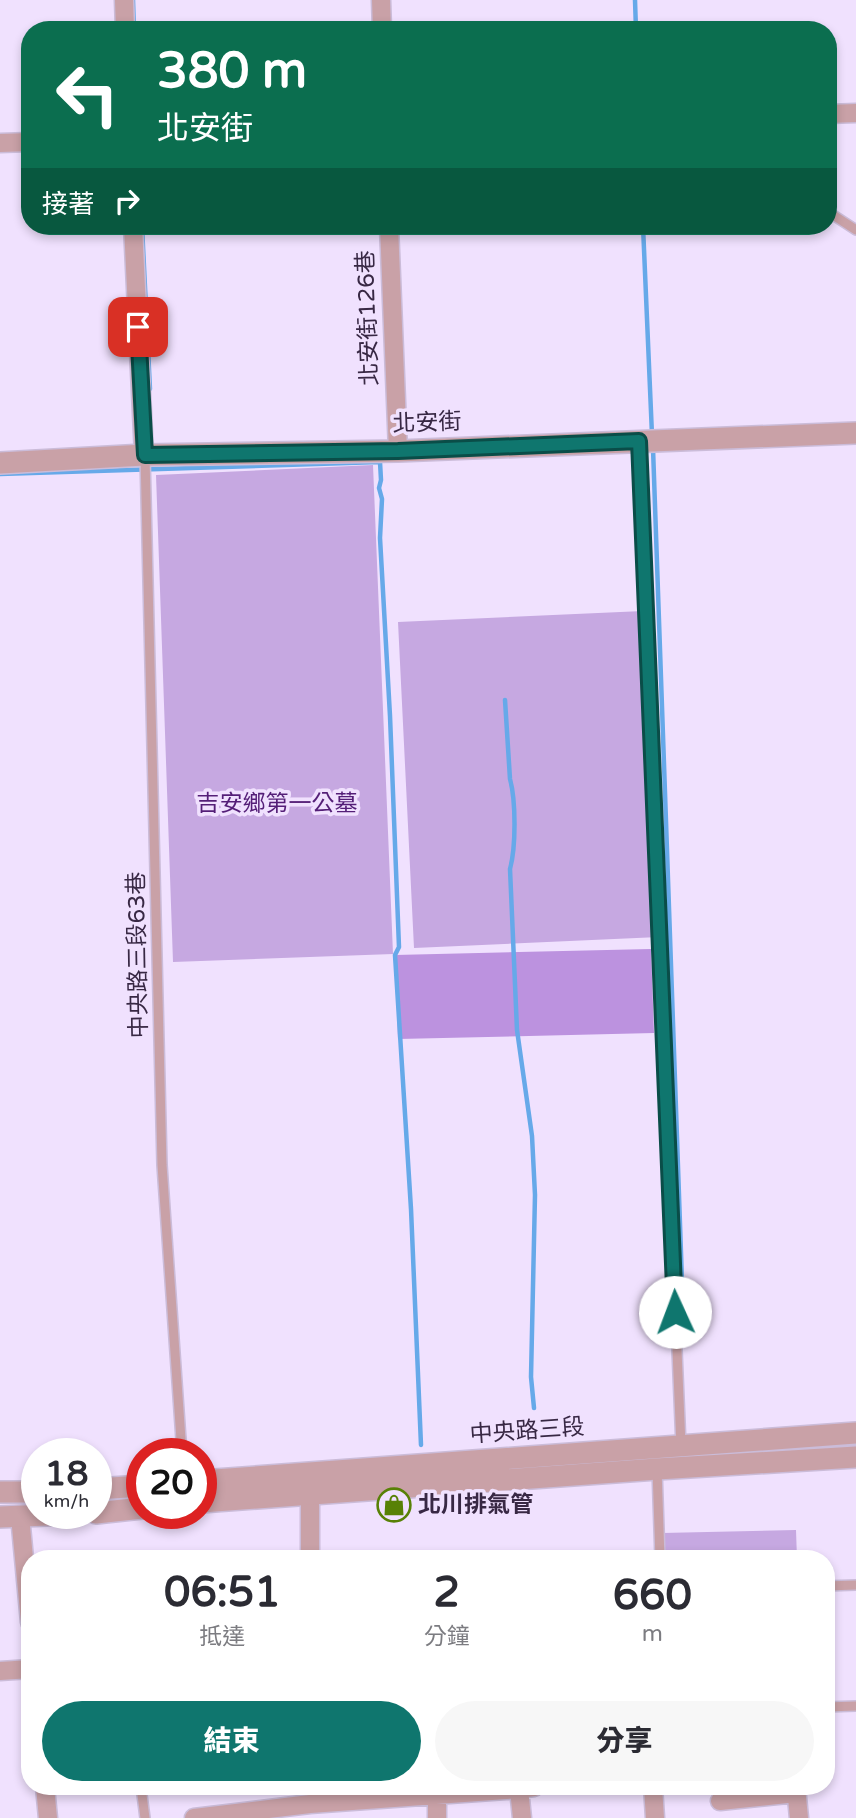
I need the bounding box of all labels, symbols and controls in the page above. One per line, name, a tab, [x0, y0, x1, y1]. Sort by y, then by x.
text: 380 m	[157, 42, 307, 101]
icon: left	[42, 49, 133, 140]
text: 北安街	[157, 110, 253, 148]
icon: right	[108, 182, 146, 220]
text: 接著	[42, 189, 94, 220]
street label: 北安街126巷	[352, 250, 384, 386]
pin	[108, 297, 168, 357]
icon: arrive	[119, 308, 157, 346]
street label: 北安街	[392, 408, 462, 438]
park label: 吉安鄉第一公墓	[197, 790, 358, 818]
street label: 中央路三段63巷	[123, 871, 153, 1039]
position arrow	[638, 1275, 712, 1349]
street label: 中央路三段	[469, 1413, 585, 1449]
speed limit sign: 20	[126, 1438, 217, 1529]
text: 18	[45, 1453, 88, 1495]
shop icon: 北川排氣管	[375, 1486, 413, 1524]
text: km/h	[44, 1490, 89, 1512]
place label: 北川排氣管	[418, 1491, 533, 1519]
text: 06:51	[164, 1567, 281, 1618]
text: 2	[433, 1567, 460, 1618]
text: 660	[613, 1570, 692, 1621]
text: m	[642, 1620, 663, 1648]
text: 抵達	[199, 1623, 245, 1651]
text: 分鐘	[424, 1623, 470, 1651]
button: 結束	[42, 1701, 421, 1781]
button: 分享	[435, 1701, 814, 1781]

